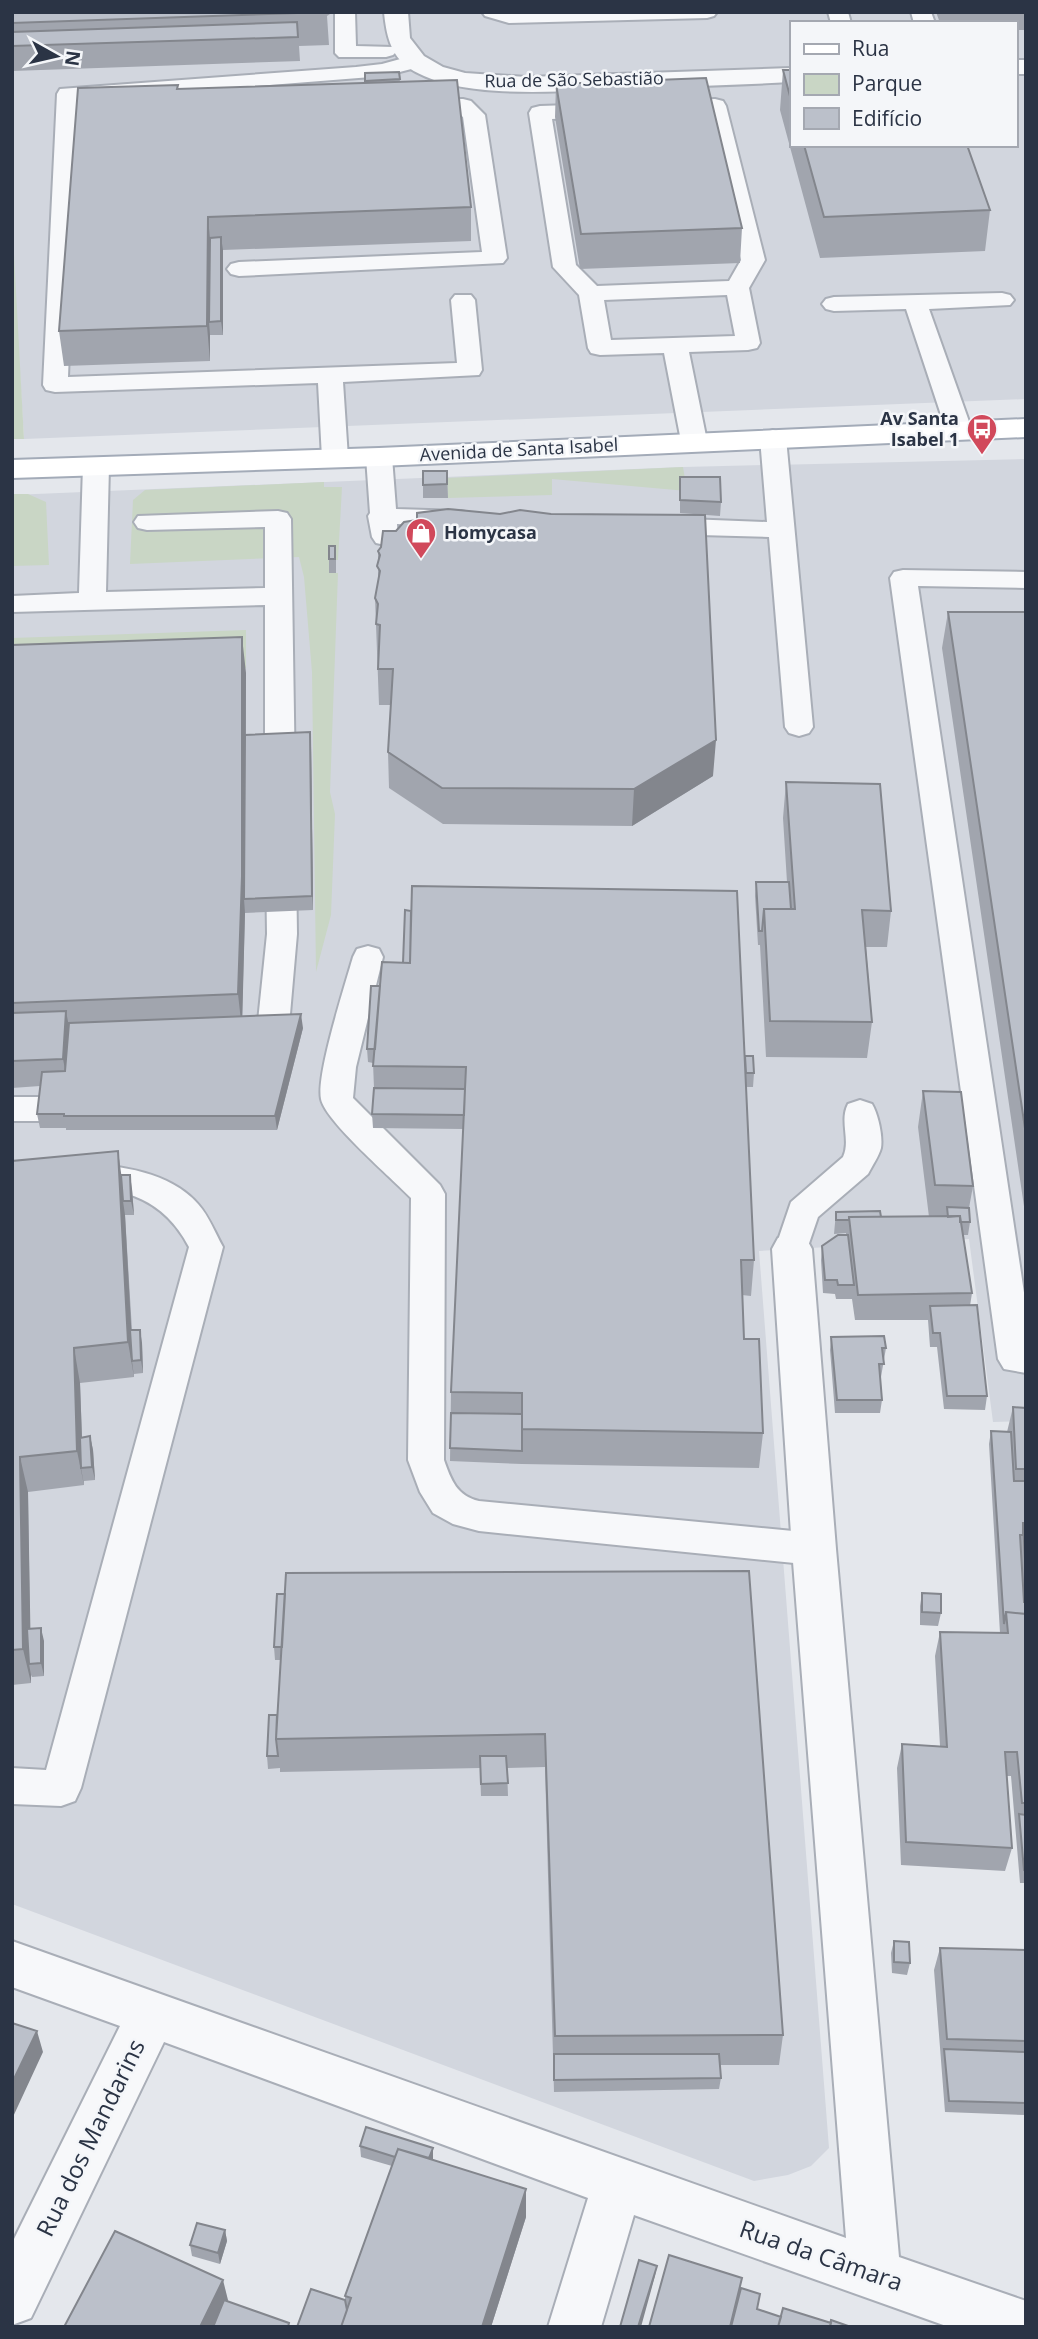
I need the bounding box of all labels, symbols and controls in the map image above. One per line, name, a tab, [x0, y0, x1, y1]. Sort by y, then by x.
north arrow	[21, 21, 91, 91]
legend	[790, 21, 1017, 147]
text: Rua	[852, 34, 890, 62]
text: N	[59, 49, 87, 68]
street label: Rua de São Sebastião	[484, 65, 664, 93]
text: Parque	[852, 69, 922, 97]
text: Edifício	[852, 104, 922, 132]
place label: Av Santa Isabel 1	[880, 406, 959, 451]
bus stop icon: Av Santa Isabel 1	[965, 412, 999, 456]
street label: Avenida de Santa Isabel	[419, 432, 619, 466]
shop icon: Homycasa	[404, 516, 438, 560]
place label: Homycasa	[444, 520, 537, 544]
street label: Rua dos Mandarins	[28, 2033, 152, 2241]
street label: Rua da Câmara	[736, 2211, 907, 2298]

